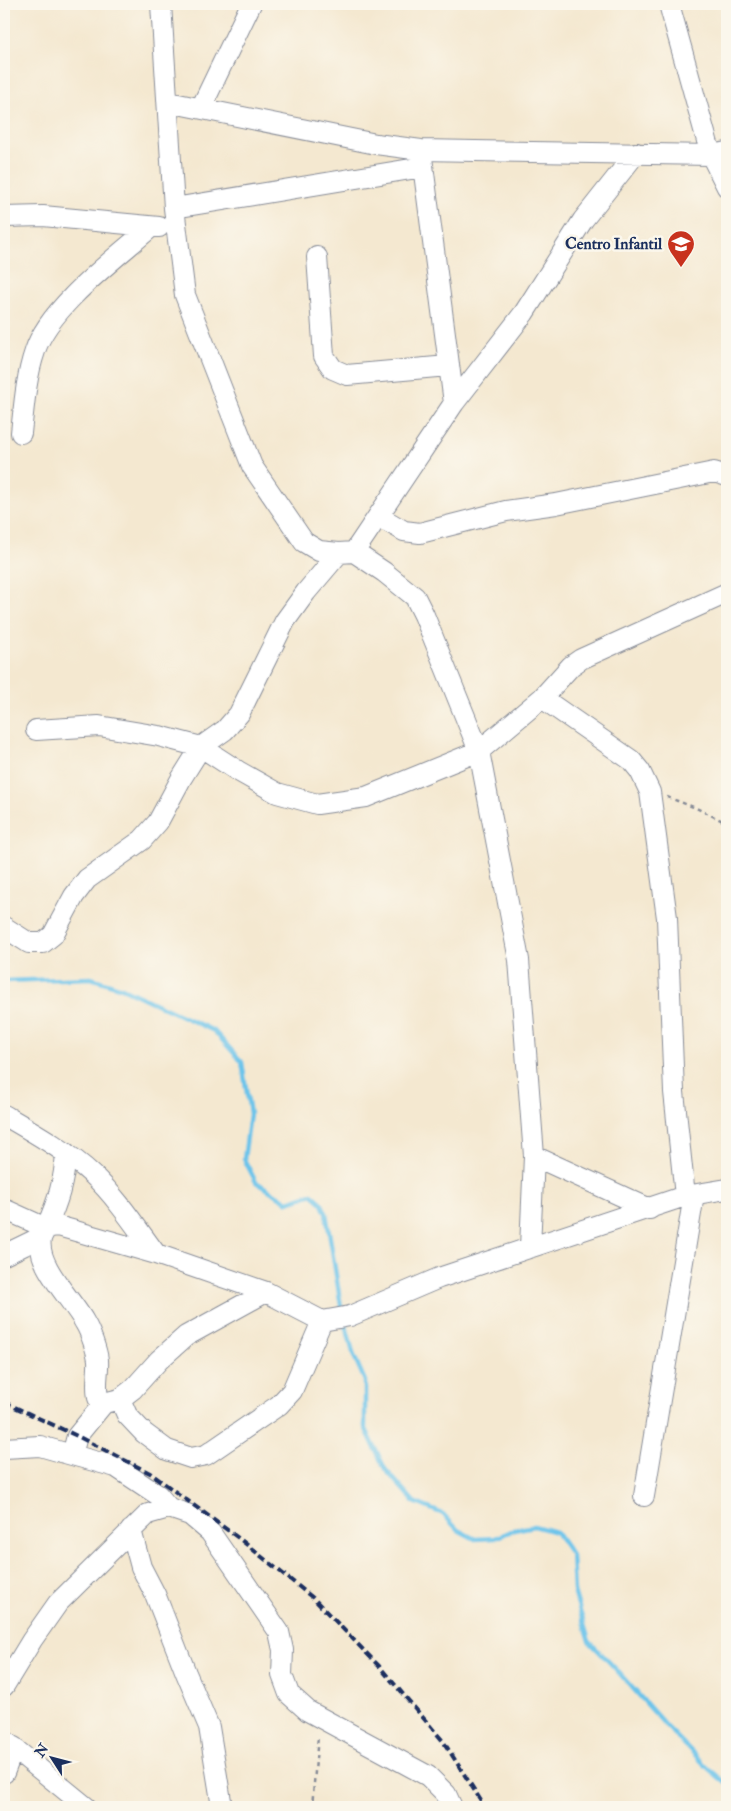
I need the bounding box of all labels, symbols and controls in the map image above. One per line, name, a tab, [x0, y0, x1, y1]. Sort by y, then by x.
school or university icon: Centro Infantil	[666, 229, 696, 268]
place label: Centro Infantil	[565, 234, 663, 254]
north arrow	[28, 1734, 78, 1784]
text: N	[31, 1740, 53, 1762]

